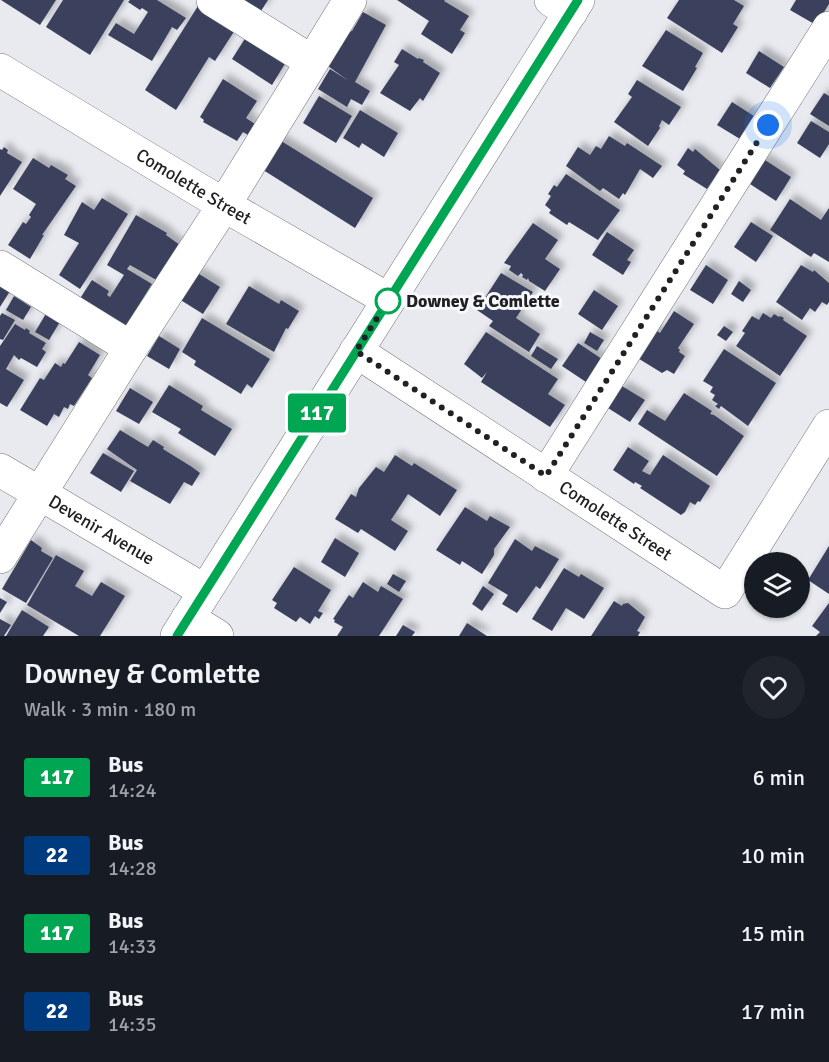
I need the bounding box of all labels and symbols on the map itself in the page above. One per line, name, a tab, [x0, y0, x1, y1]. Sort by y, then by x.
your location	[753, 110, 783, 140]
street label: Comolette Street	[132, 144, 255, 229]
marker: Downey & Comlette	[375, 288, 401, 314]
place label: Downey & Comlette	[406, 290, 560, 312]
line badge: 117	[282, 394, 352, 432]
street label: Comolette Street	[555, 476, 676, 565]
street label: Devenir Avenue	[45, 490, 159, 570]

